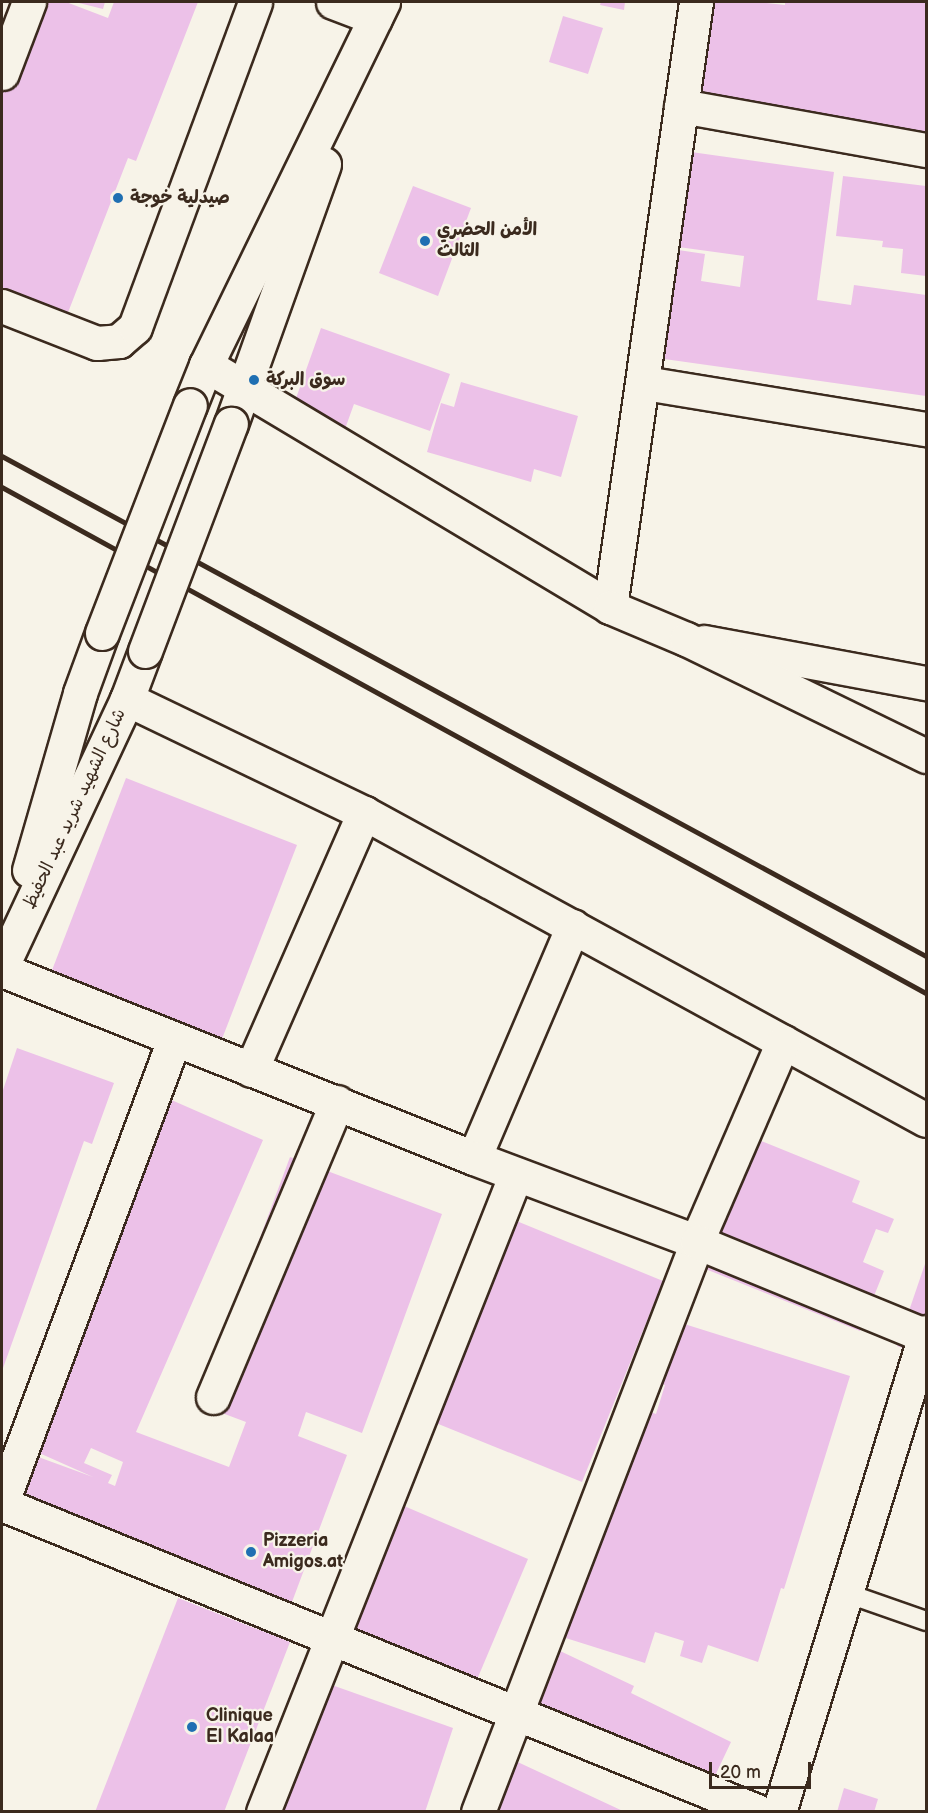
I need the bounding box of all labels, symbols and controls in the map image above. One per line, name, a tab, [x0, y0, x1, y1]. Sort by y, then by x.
place label: صيدلية خوجة	[130, 187, 230, 209]
marker: صيدلية خوجة	[111, 191, 125, 205]
place label: الأمن الحضري الثالث	[437, 220, 537, 262]
marker: الأمن الحضري الثالث	[418, 234, 432, 248]
place label: سوق البركة	[266, 369, 345, 391]
marker: سوق البركة	[247, 373, 261, 387]
street label: شارع الشهيد شريد عبد الحفيظ	[19, 705, 131, 913]
place label: Pizzeria Amigos.at	[263, 1531, 343, 1574]
marker: Pizzeria Amigos.at	[244, 1545, 258, 1559]
place label: Clinique El Kalaa	[206, 1706, 274, 1748]
marker: Clinique El Kalaa	[183, 1718, 201, 1736]
scale bar	[712, 1750, 814, 1788]
text: 20 m	[720, 1762, 761, 1783]

